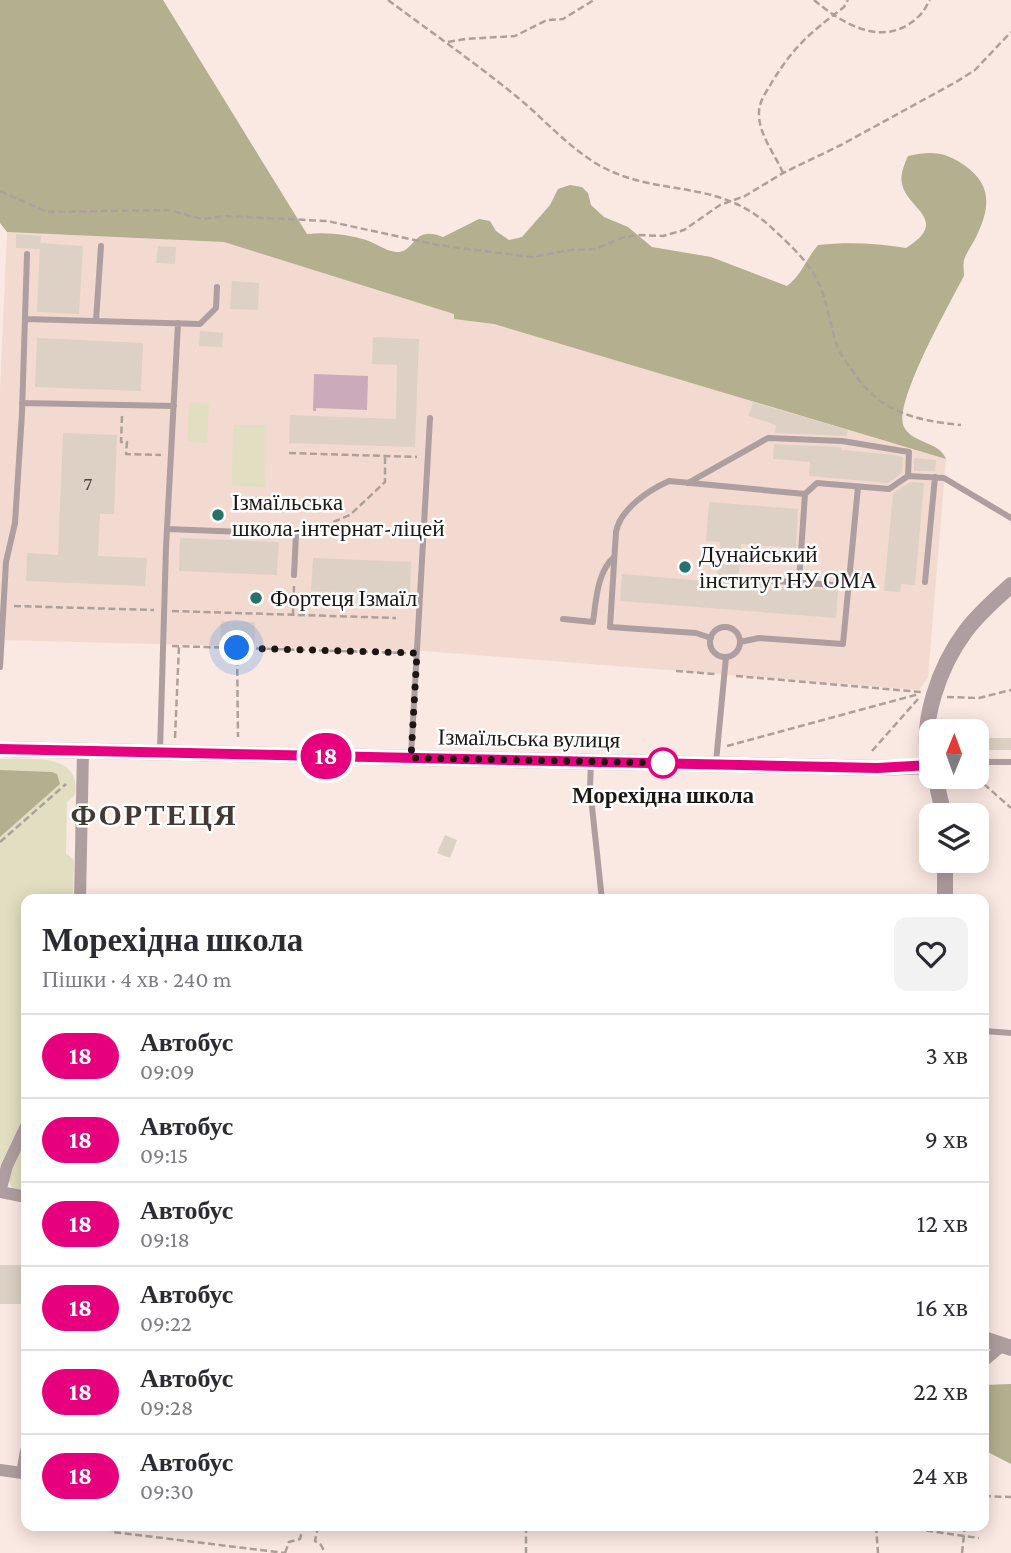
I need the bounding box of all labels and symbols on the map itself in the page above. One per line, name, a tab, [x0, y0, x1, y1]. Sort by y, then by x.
house number: 7	[84, 473, 93, 494]
place label: Ізмаїльська школа-інтернат-ліцей	[232, 489, 444, 541]
marker: Ізмаїльська школа-інтернат-ліцей	[210, 507, 226, 523]
place label: Дунайський інститут НУ ОМА	[699, 541, 877, 593]
marker: Дунайський інститут НУ ОМА	[677, 559, 693, 575]
place label: Фортеця Ізмаїл	[270, 585, 417, 611]
marker: Фортеця Ізмаїл	[248, 590, 264, 606]
your location	[219, 630, 254, 665]
north arrow	[919, 719, 989, 789]
street label: Ізмаїльська вулиця	[437, 723, 621, 753]
line badge: 18	[294, 733, 358, 779]
marker: Морехідна школа	[648, 748, 678, 778]
place label: Морехідна школа	[572, 782, 755, 808]
district label: ФОРТЕЦЯ	[70, 798, 238, 831]

